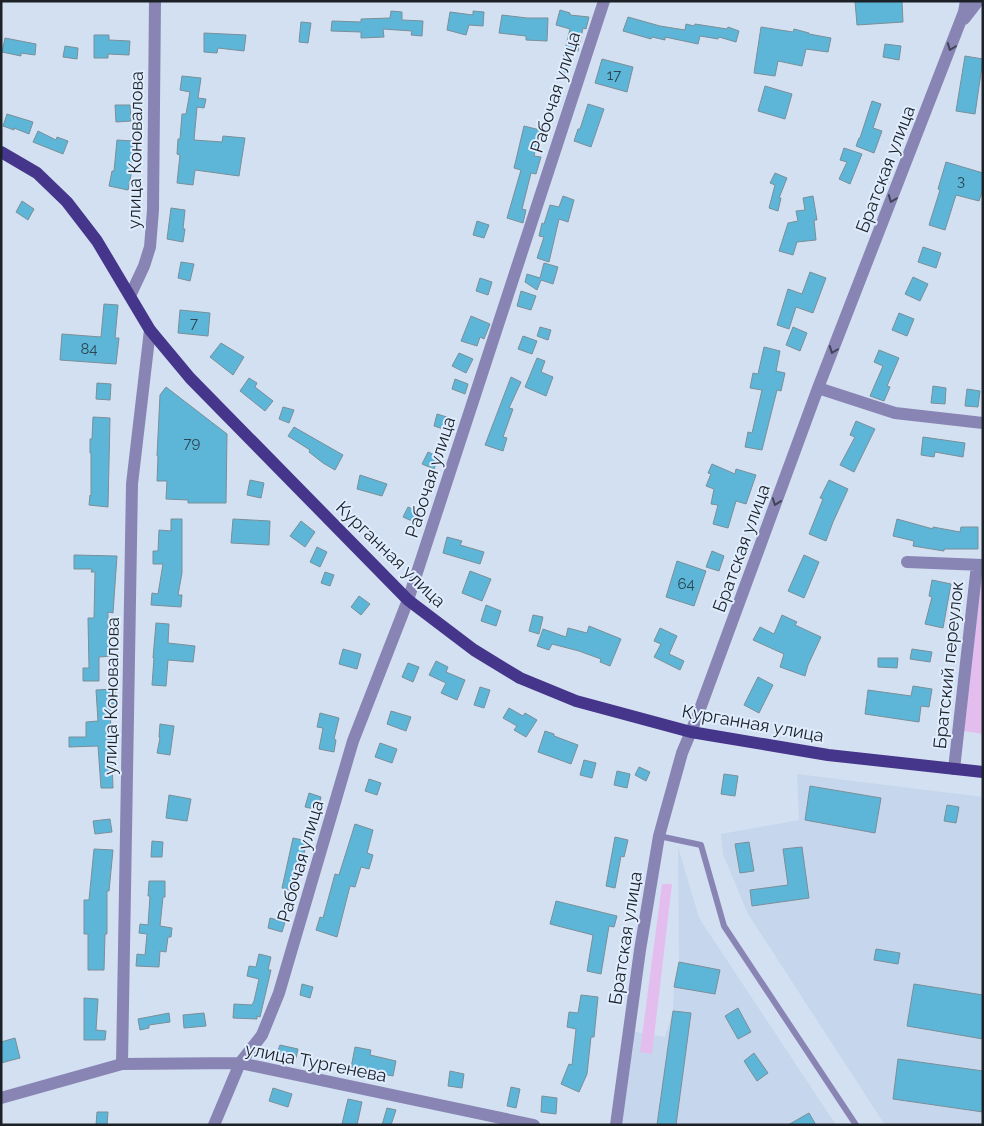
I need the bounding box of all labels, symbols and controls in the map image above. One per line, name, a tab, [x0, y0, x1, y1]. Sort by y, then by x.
street label: Рабочая улица	[526, 29, 584, 155]
one-way arrow	[946, 42, 957, 51]
house number: 17	[607, 66, 621, 84]
street label: улица Коновалова	[123, 71, 147, 229]
street label: Братская улица	[851, 102, 919, 236]
house number: 3	[957, 172, 965, 190]
one-way arrow	[888, 194, 898, 203]
house number: 7	[190, 314, 198, 332]
house number: 84	[80, 340, 98, 358]
one-way arrow	[829, 345, 839, 354]
street label: Рабочая улица	[401, 414, 459, 540]
house number: 79	[184, 434, 201, 452]
street label: Братская улица	[708, 481, 774, 615]
street label: Курганная улица	[332, 496, 450, 612]
one-way arrow	[772, 498, 782, 506]
house number: 64	[677, 575, 695, 593]
street label: Братский переулок	[929, 580, 967, 750]
street label: улица Коновалова	[99, 617, 123, 775]
street label: Курганная улица	[680, 700, 826, 746]
street label: Рабочая улица	[273, 798, 327, 924]
street label: Братская улица	[604, 870, 646, 1006]
street label: улица Тургенева	[243, 1038, 389, 1086]

